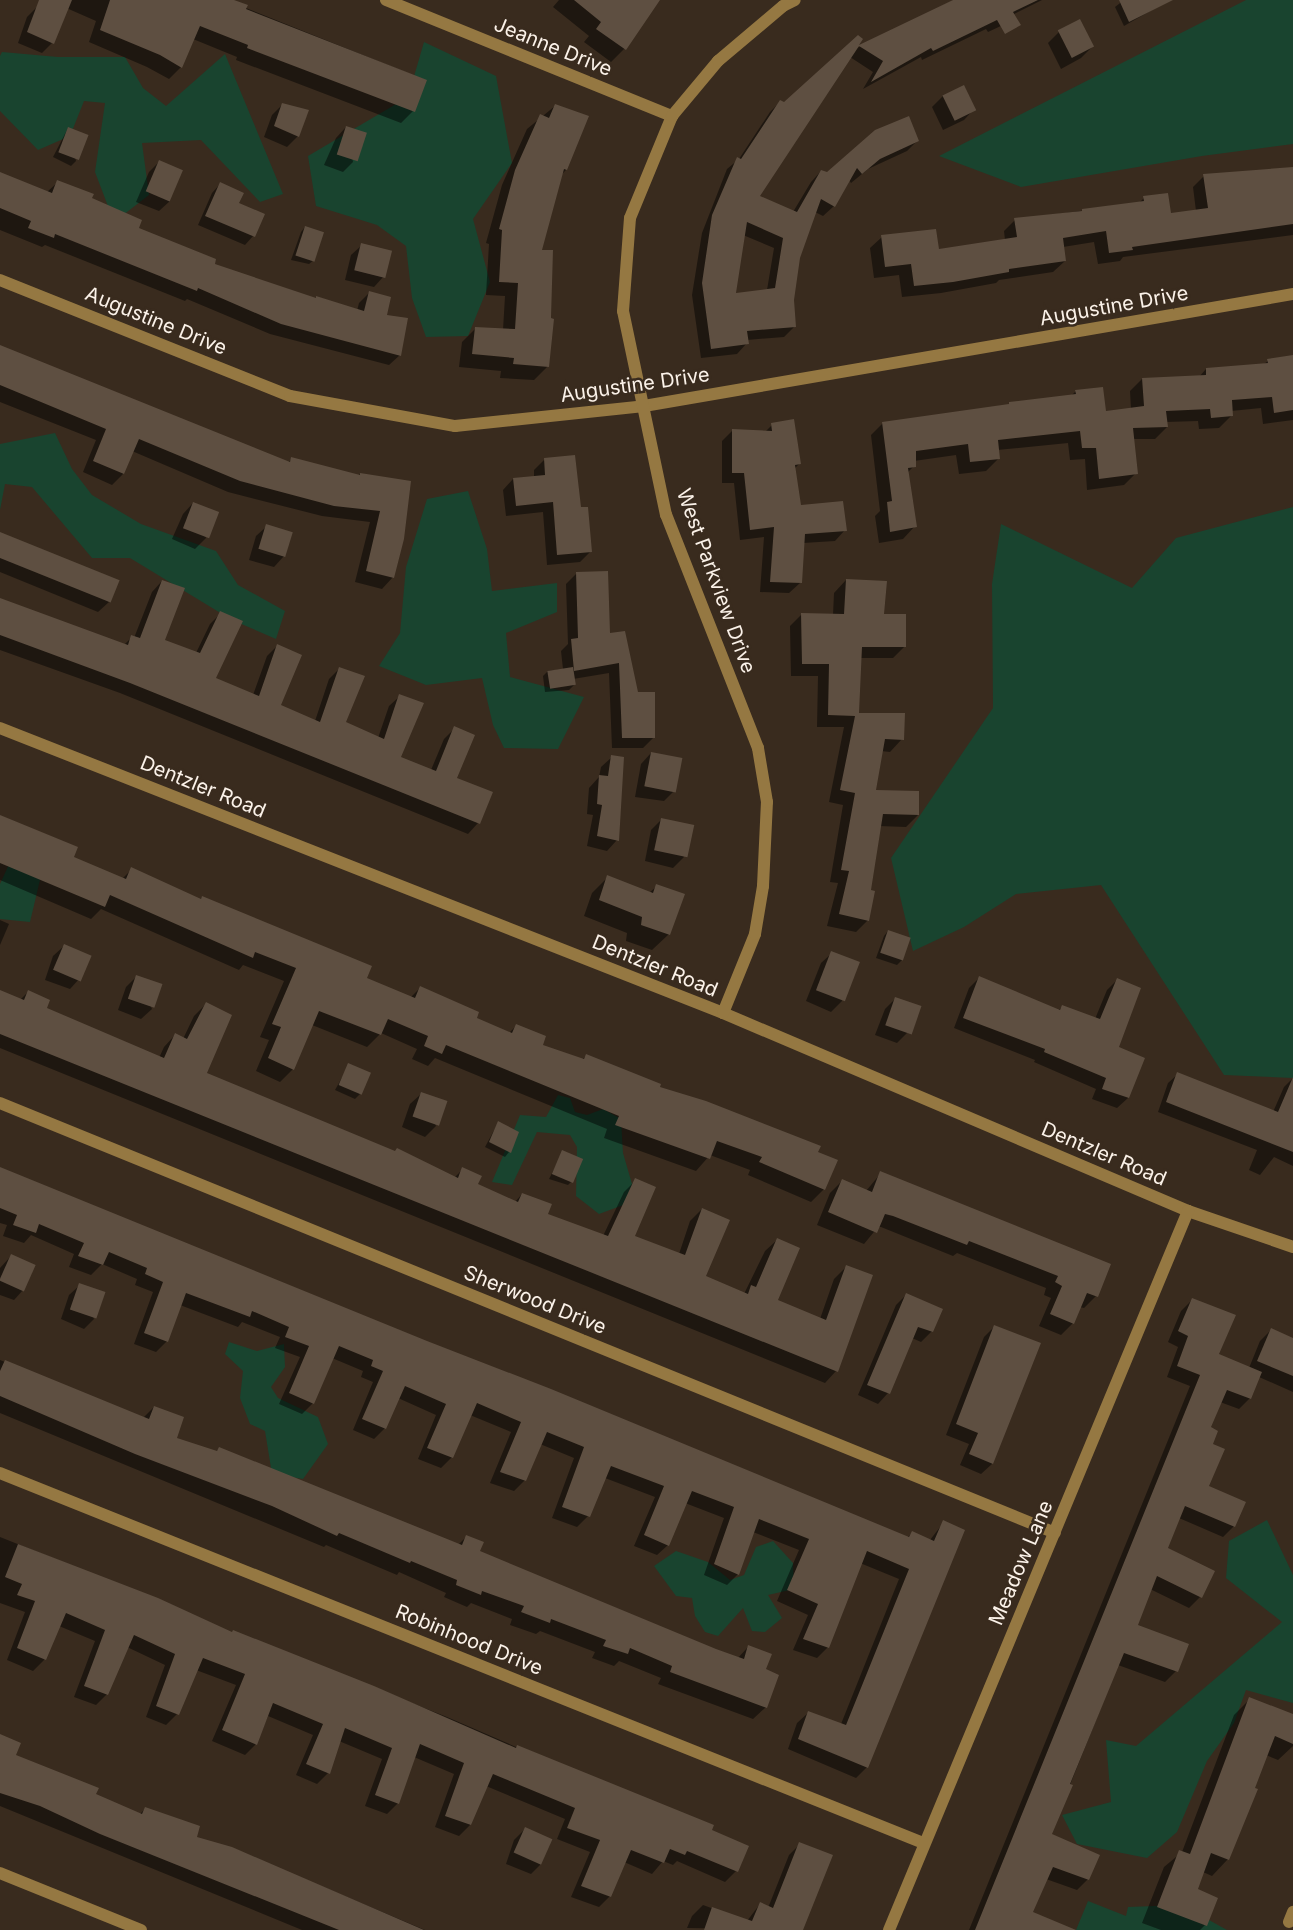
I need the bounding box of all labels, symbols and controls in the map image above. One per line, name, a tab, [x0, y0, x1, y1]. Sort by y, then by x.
street label: Jeanne Drive	[491, 12, 615, 82]
street label: Augustine Drive	[1038, 281, 1190, 331]
street label: Augustine Drive	[82, 282, 230, 360]
street label: Augustine Drive	[559, 363, 711, 407]
street label: West Parkview Drive	[671, 485, 761, 677]
street label: Dentzler Road	[137, 751, 269, 823]
street label: Dentzler Road	[589, 930, 721, 1002]
street label: Dentzler Road	[1038, 1117, 1170, 1191]
street label: Sherwood Drive	[460, 1260, 610, 1340]
street label: Meadow Lane	[984, 1497, 1058, 1629]
street label: Robinhood Drive	[392, 1600, 546, 1680]

